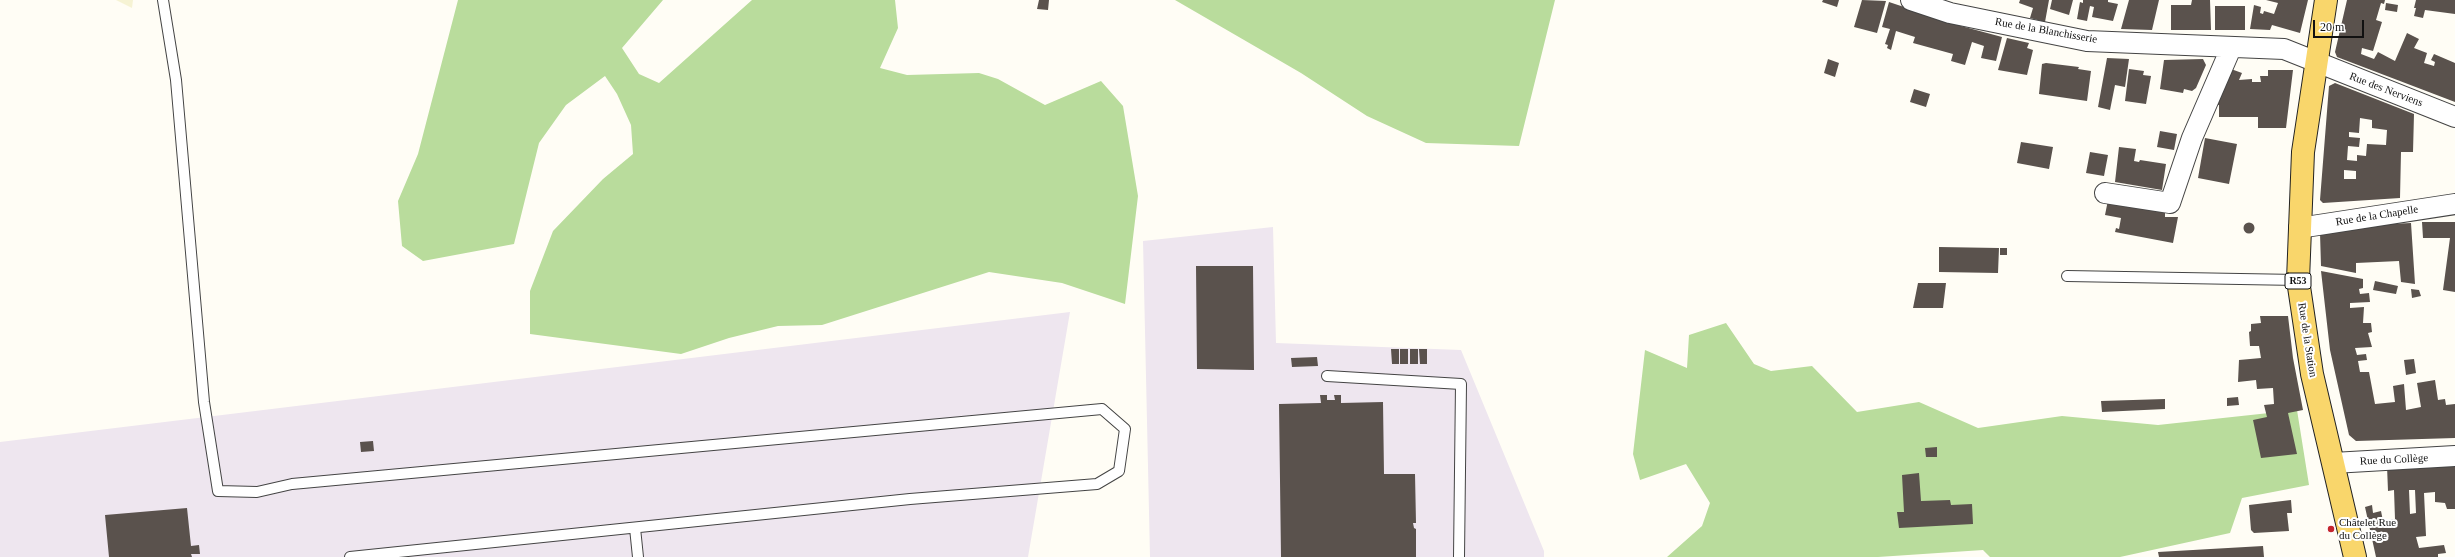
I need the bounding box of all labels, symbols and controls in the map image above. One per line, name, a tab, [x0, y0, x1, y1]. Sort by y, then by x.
scale bar	[2315, 12, 2366, 38]
street label: Rue de la Blanchisserie	[1994, 16, 2098, 46]
text: 20 m	[2320, 20, 2344, 34]
street label: Rue des Nerviens	[2347, 70, 2425, 110]
street label: Rue de la Chapelle	[2335, 203, 2419, 229]
road number: R53	[2285, 273, 2311, 289]
street label: Rue de la Station	[2295, 302, 2319, 378]
street label: Rue du Collège	[2359, 452, 2429, 468]
place label: Châtelet Rue du Collège	[2339, 516, 2396, 542]
marker: Châtelet Rue du Collège	[2326, 524, 2336, 534]

